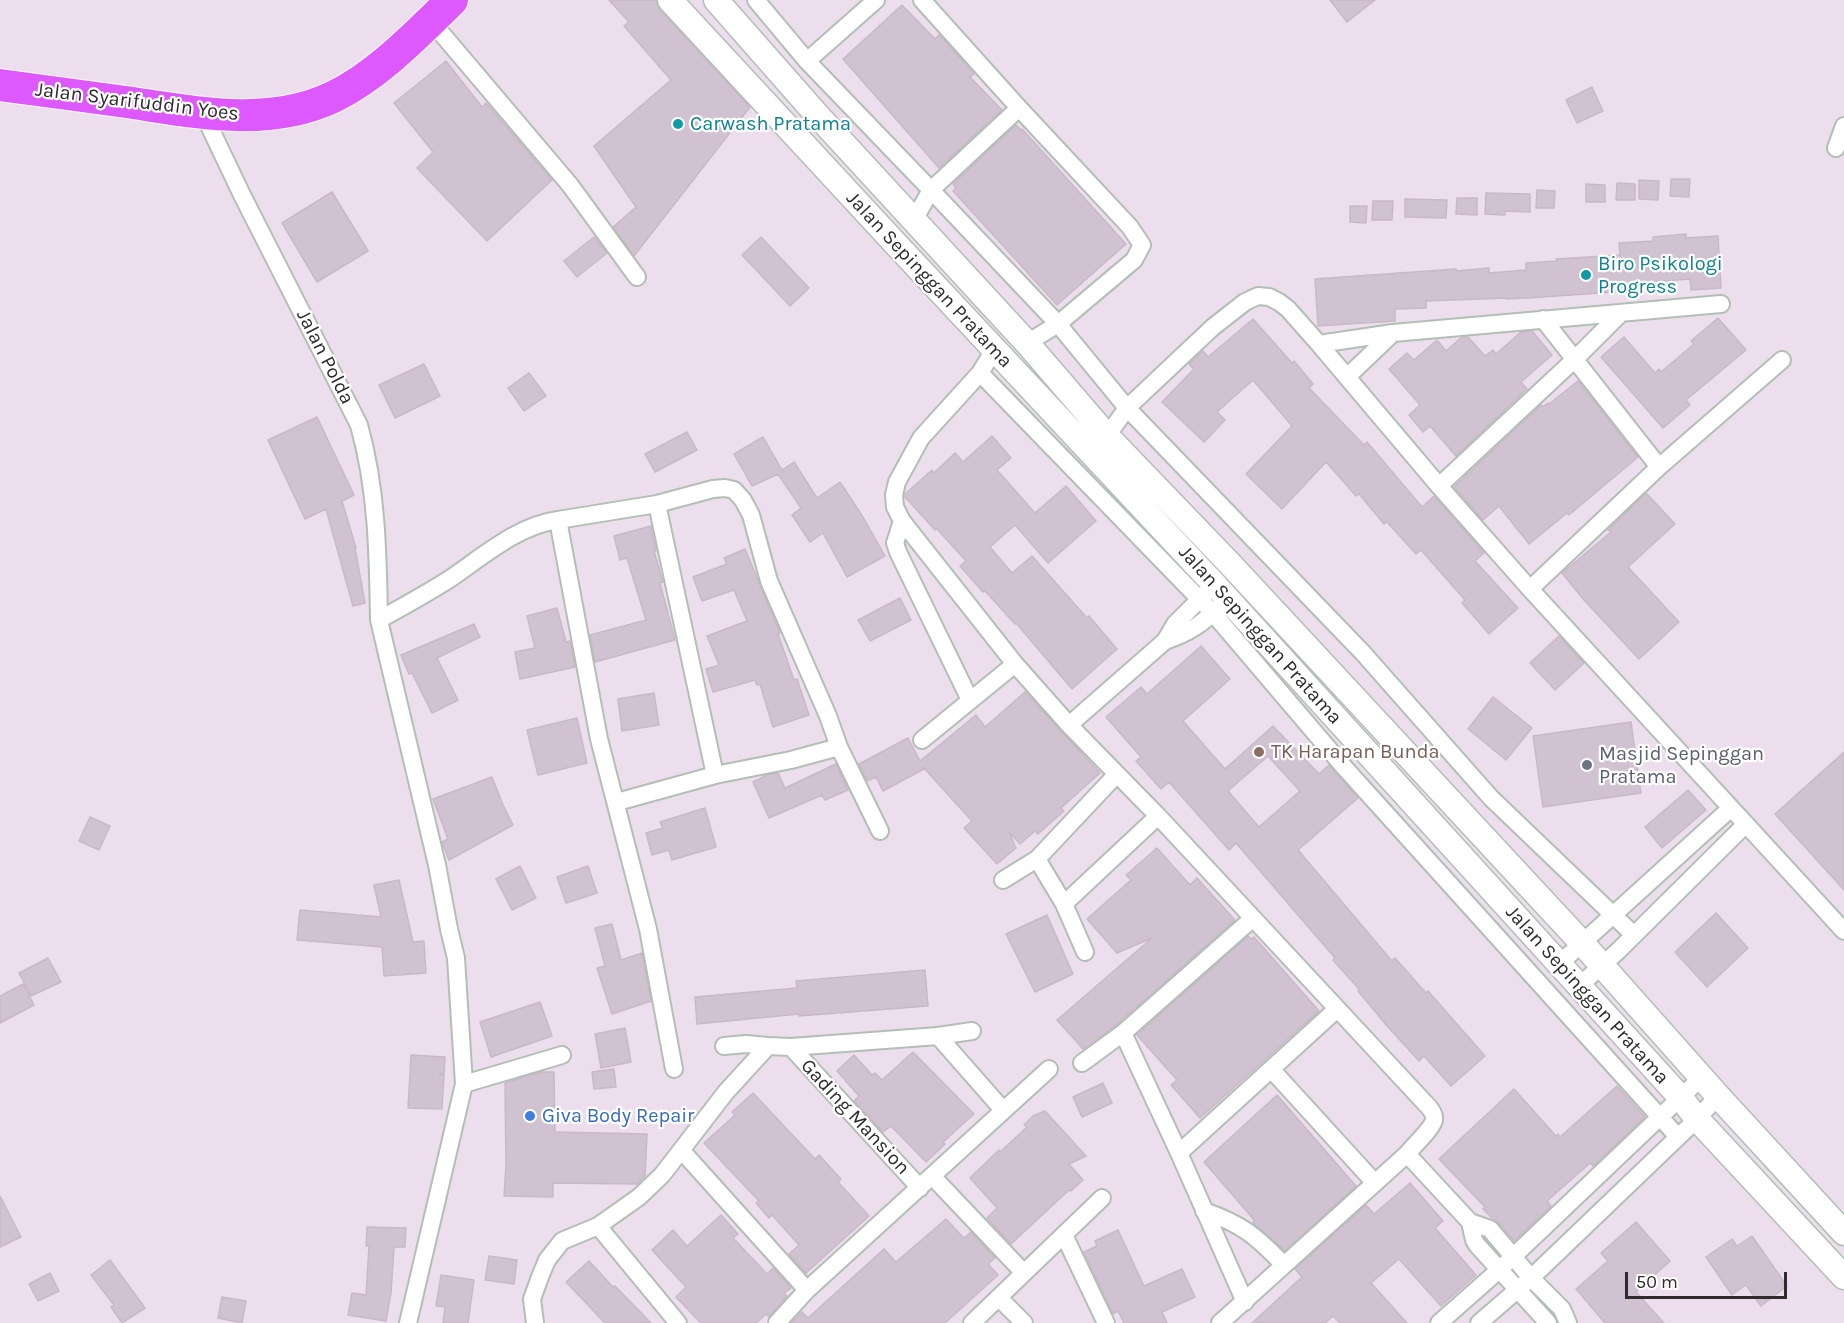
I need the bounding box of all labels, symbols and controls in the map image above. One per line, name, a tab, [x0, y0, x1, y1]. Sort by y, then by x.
street label: Jalan Syarifuddin Yoes	[34, 78, 240, 126]
place label: Carwash Pratama	[690, 112, 851, 136]
marker: Carwash Pratama	[671, 117, 685, 131]
street label: Jalan Sepinggan Pratama	[841, 187, 1017, 373]
place label: Biro Psikologi Progress	[1598, 252, 1723, 299]
marker: Biro Psikologi Progress	[1579, 268, 1593, 282]
street label: Jalan Polda	[291, 306, 359, 408]
street label: Jalan Sepinggan Pratama	[1173, 541, 1347, 729]
place label: TK Harapan Bunda	[1271, 740, 1440, 764]
place label: Masjid Sepinggan Pratama	[1599, 742, 1764, 789]
marker: TK Harapan Bunda	[1252, 745, 1266, 759]
marker: Masjid Sepinggan Pratama	[1580, 758, 1594, 772]
street label: Jalan Sepinggan Pratama	[1500, 901, 1674, 1089]
street label: Gading Mansion	[795, 1054, 915, 1180]
place label: Giva Body Repair	[542, 1104, 694, 1128]
marker: Giva Body Repair	[523, 1109, 537, 1123]
scale bar	[1628, 1260, 1790, 1298]
text: 50 m	[1636, 1271, 1678, 1293]

